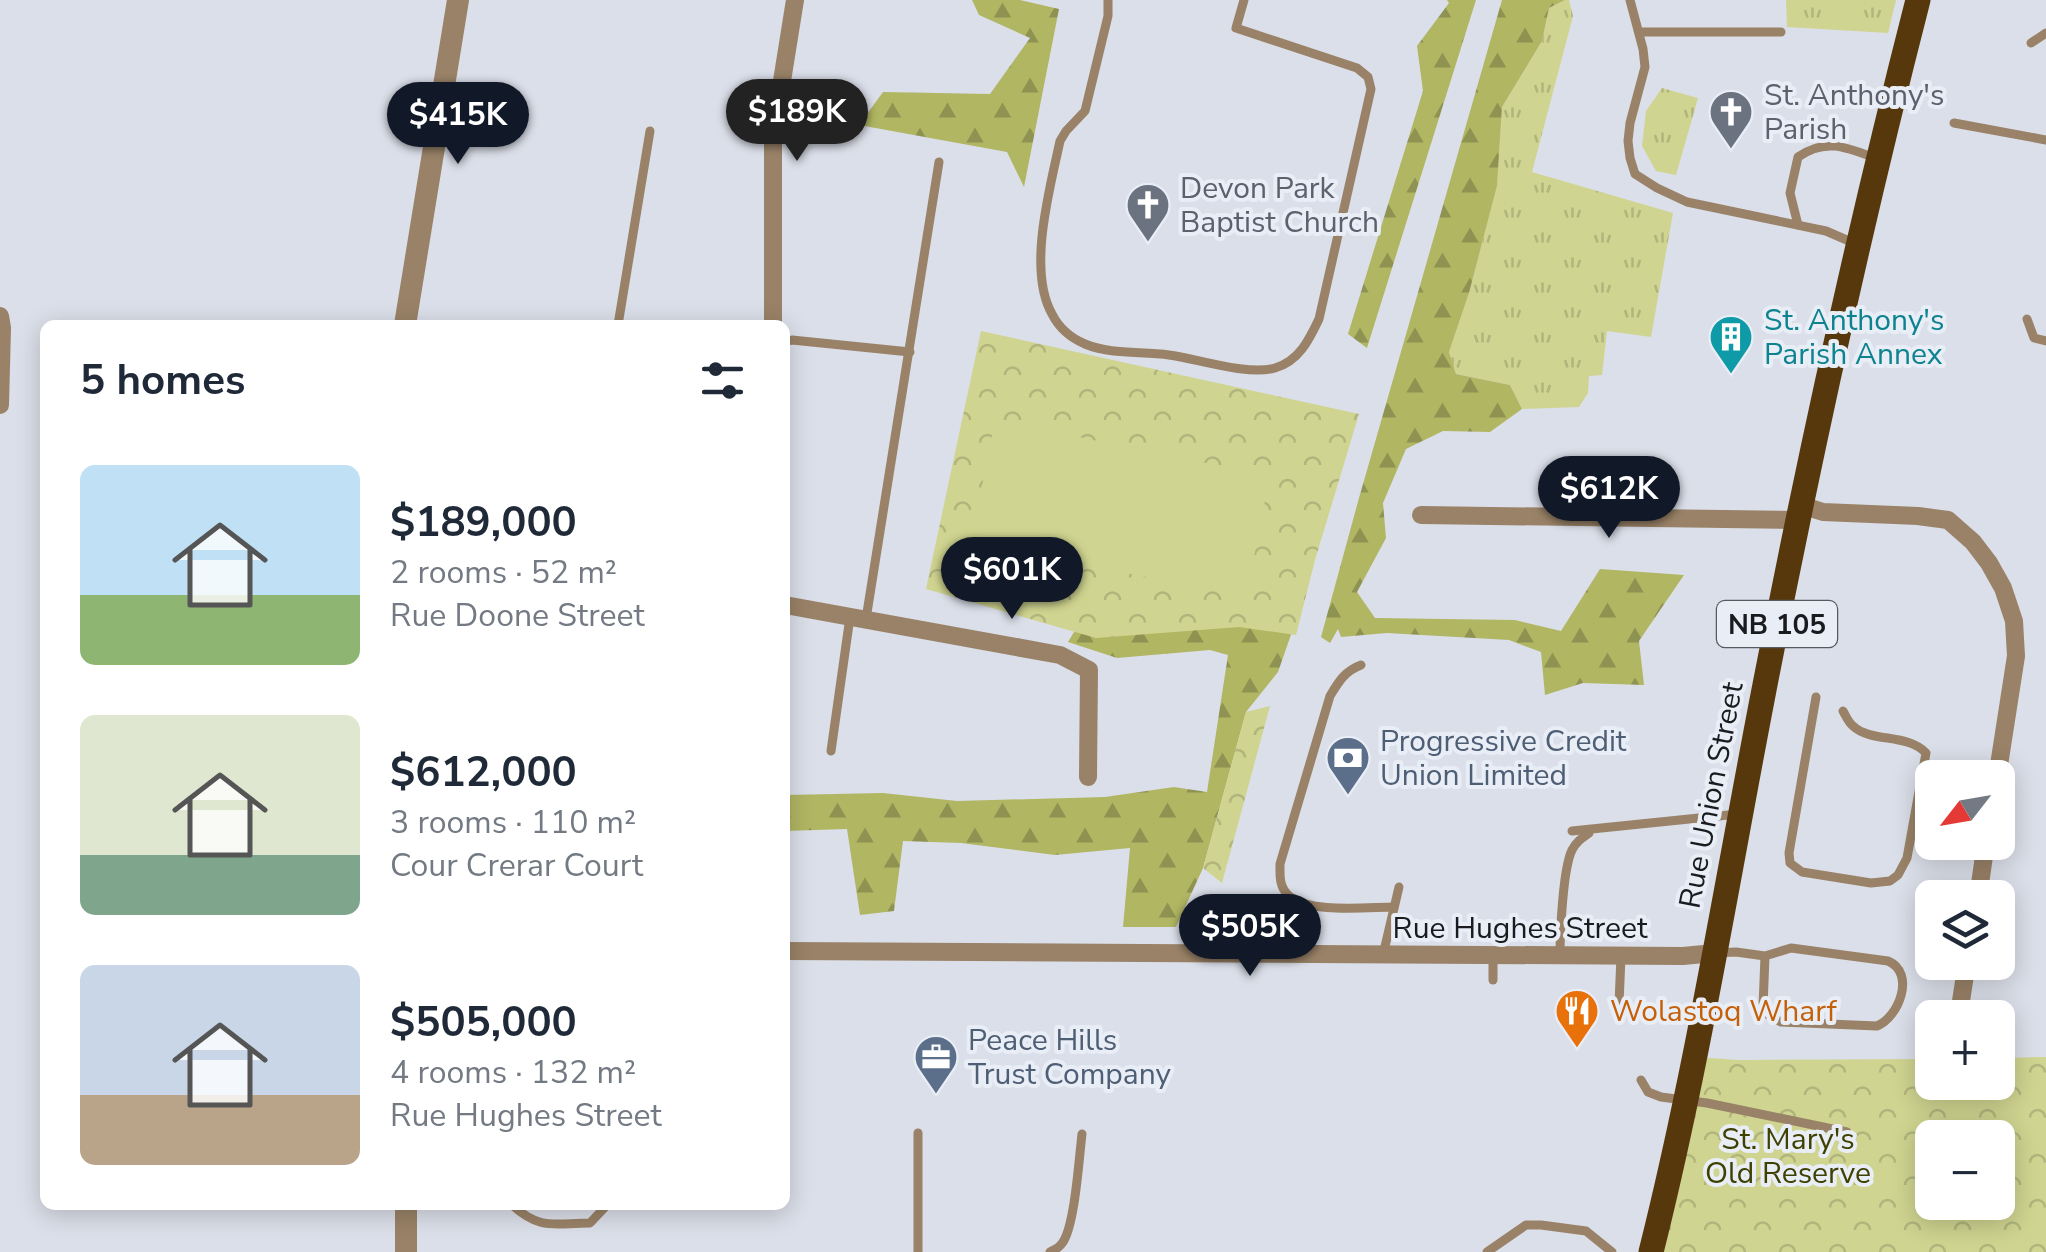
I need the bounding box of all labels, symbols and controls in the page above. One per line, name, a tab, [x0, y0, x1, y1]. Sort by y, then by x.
place label: St. Anthony's Parish	[1764, 75, 1944, 150]
pin: $189K	[727, 79, 867, 164]
pin: $415K	[388, 82, 528, 167]
church icon: St. Anthony's Parish	[1708, 89, 1754, 150]
text: $189K	[748, 90, 846, 133]
text: $415K	[409, 93, 507, 136]
place label: Devon Park Baptist Church	[1180, 168, 1379, 243]
church icon: Devon Park Baptist Church	[1125, 182, 1171, 243]
place label: St. Anthony's Parish Annex	[1764, 300, 1944, 375]
building icon: St. Anthony's Parish Annex	[1708, 314, 1754, 375]
text: 5 homes	[80, 352, 245, 409]
icon: filters	[695, 353, 750, 408]
pin: $612K	[1539, 456, 1679, 541]
text: $612K	[1560, 467, 1658, 510]
text: $189,000	[390, 494, 577, 551]
icon: home	[160, 505, 280, 625]
pin: $601K	[942, 537, 1082, 622]
text: $601K	[963, 548, 1061, 591]
text: 2 rooms · 52 m²	[390, 551, 617, 594]
text: Rue Doone Street	[390, 594, 645, 637]
road number: NB 105	[1717, 601, 1837, 647]
street label: Rue Union Street	[1669, 678, 1754, 912]
place label: Progressive Credit Union Limited	[1380, 721, 1627, 796]
bank icon: Progressive Credit Union Limited	[1325, 735, 1371, 796]
text: $612,000	[390, 744, 577, 801]
icon: home	[160, 755, 280, 875]
north arrow	[1915, 760, 2015, 860]
map controls	[1915, 760, 2015, 1220]
text: 3 rooms · 110 m²	[390, 801, 636, 844]
text: Cour Crerar Court	[390, 844, 643, 887]
button: layers	[1915, 880, 2015, 980]
pin: $505K	[1180, 894, 1320, 979]
text: $505K	[1201, 905, 1299, 948]
street label: Rue Hughes Street	[1393, 908, 1648, 949]
restaurant icon: Wolastoq Wharf	[1554, 988, 1600, 1049]
place label: Wolastoq Wharf	[1610, 991, 1838, 1032]
text: $505,000	[390, 994, 577, 1051]
button: +	[1915, 1000, 2015, 1100]
icon: home	[160, 1005, 280, 1125]
place label: Peace Hills Trust Company	[968, 1020, 1172, 1095]
office icon: Peace Hills Trust Company	[913, 1034, 959, 1095]
text: 4 rooms · 132 m²	[390, 1051, 636, 1094]
text: Rue Hughes Street	[390, 1094, 662, 1137]
park label: St. Mary's Old Reserve	[1705, 1119, 1871, 1194]
button: −	[1915, 1120, 2015, 1220]

